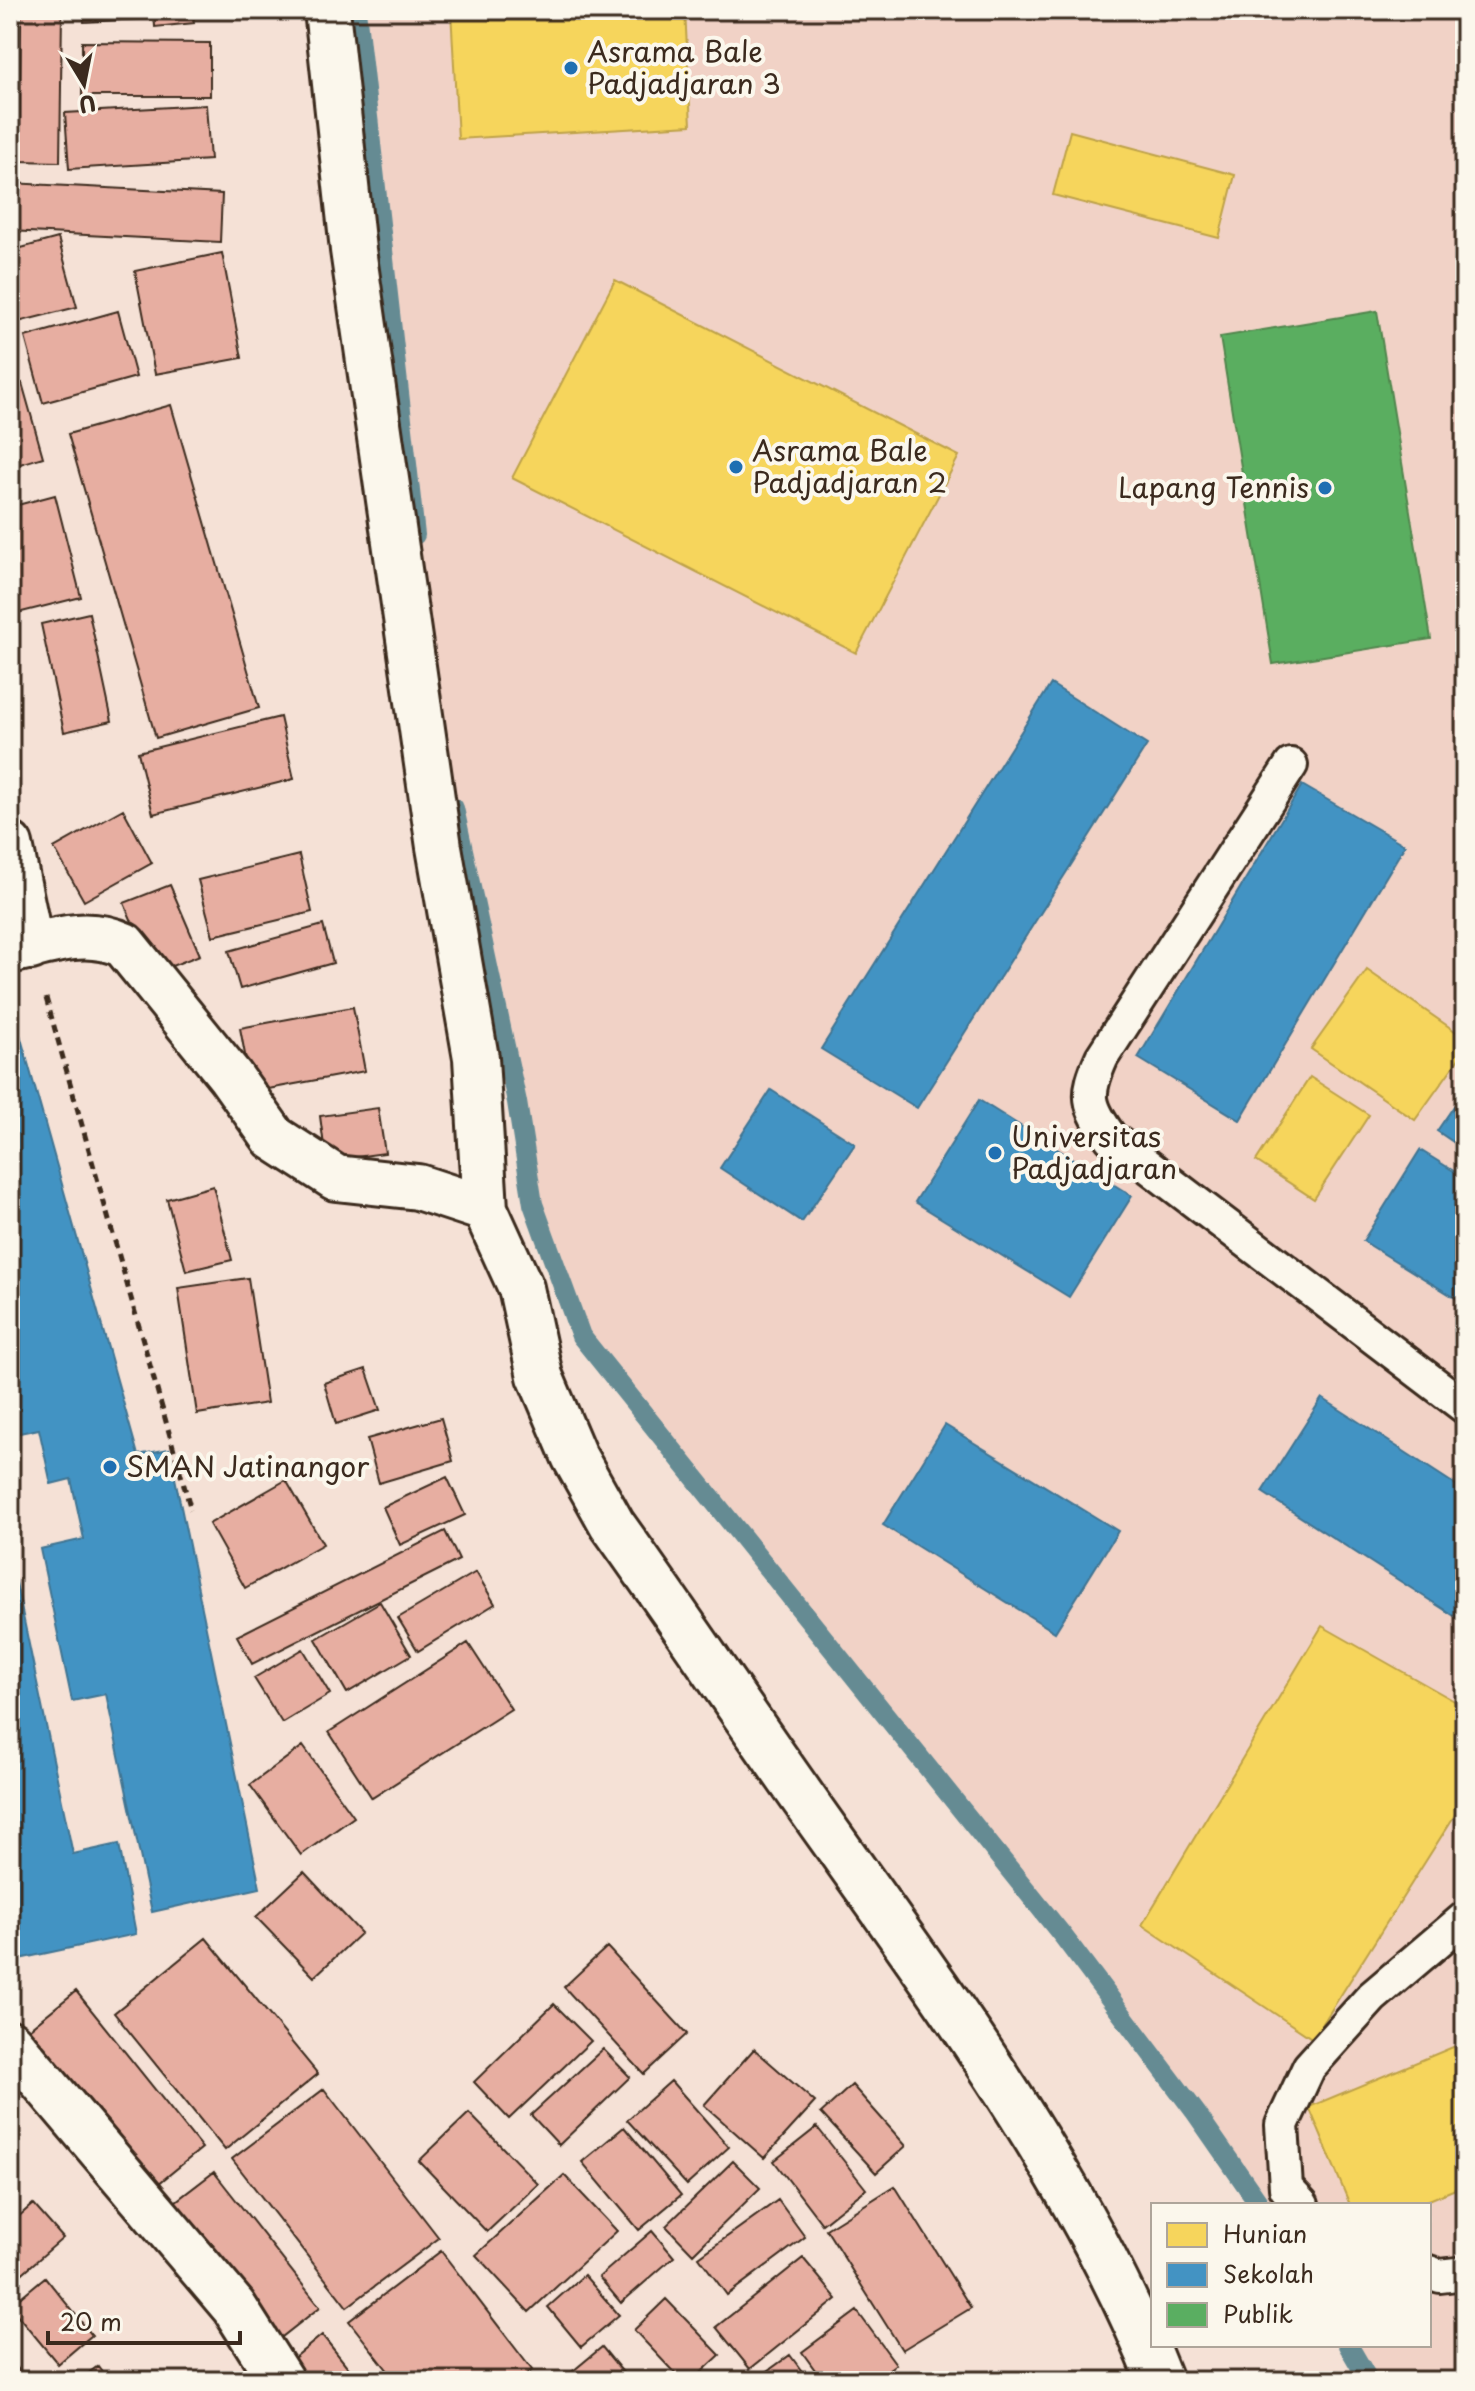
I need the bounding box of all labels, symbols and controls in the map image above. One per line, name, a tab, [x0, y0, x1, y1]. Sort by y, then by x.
place label: Asrama Bale Padjadjaran 3	[587, 29, 781, 104]
north arrow	[44, 44, 124, 124]
marker: Asrama Bale Padjadjaran 3	[562, 59, 580, 77]
text: U	[77, 87, 99, 123]
place label: Asrama Bale Padjadjaran 2	[752, 428, 947, 503]
marker: Asrama Bale Padjadjaran 2	[727, 458, 745, 476]
place label: Lapang Tennis	[1118, 465, 1309, 508]
marker: Lapang Tennis	[1316, 479, 1334, 497]
place label: Universitas Padjadjaran	[1011, 1114, 1177, 1189]
marker: Universitas Padjadjaran	[986, 1144, 1004, 1162]
place label: SMAN Jatinangor	[126, 1444, 369, 1487]
marker: SMAN Jatinangor	[101, 1458, 119, 1476]
legend	[1151, 2203, 1431, 2347]
text: Hunian	[1223, 2215, 1307, 2251]
text: Sekolah	[1223, 2255, 1314, 2291]
scale bar	[48, 2295, 240, 2345]
text: Publik	[1223, 2295, 1293, 2331]
text: 20 m	[60, 2303, 122, 2339]

